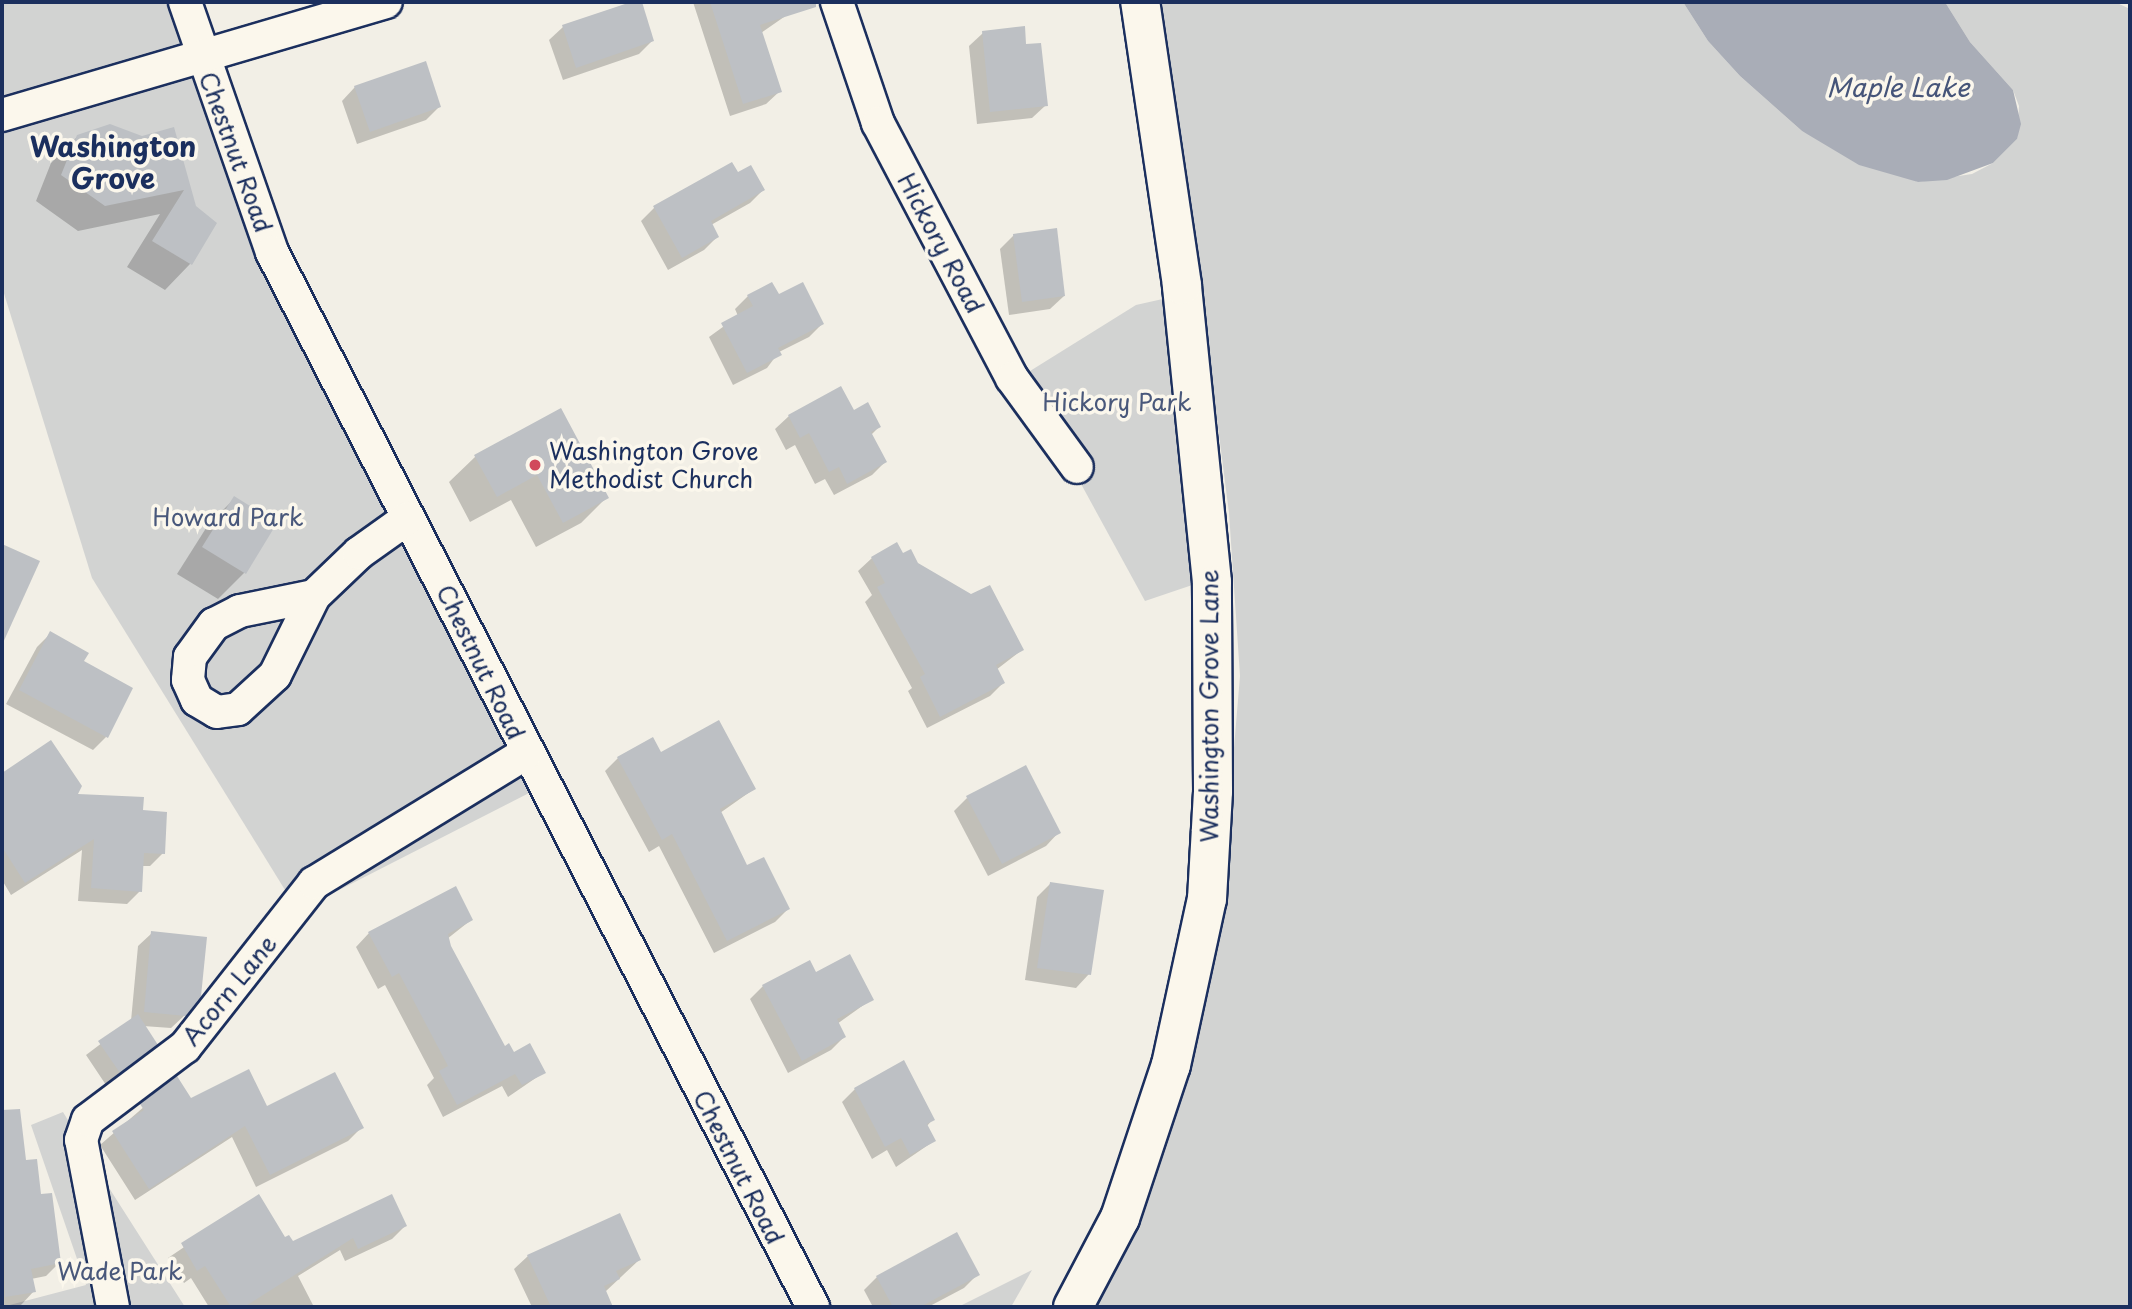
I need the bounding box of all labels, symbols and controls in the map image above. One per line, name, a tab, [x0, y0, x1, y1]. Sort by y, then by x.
street label: Chestnut Road	[194, 68, 278, 236]
water label: Maple Lake	[1825, 71, 1971, 103]
district label: Washington Grove	[30, 129, 196, 195]
street label: Hickory Road	[892, 168, 990, 318]
park label: Hickory Park	[1042, 388, 1192, 416]
place label: Washington Grove Methodist Church	[549, 437, 761, 493]
marker: Washington Grove Methodist Church	[527, 457, 543, 473]
park label: Howard Park	[152, 503, 304, 531]
street label: Washington Grove Lane	[1195, 568, 1223, 844]
street label: Chestnut Road	[431, 580, 531, 744]
street label: Acorn Lane	[176, 929, 282, 1051]
street label: Chestnut Road	[688, 1086, 790, 1248]
park label: Wade Park	[57, 1257, 183, 1285]

